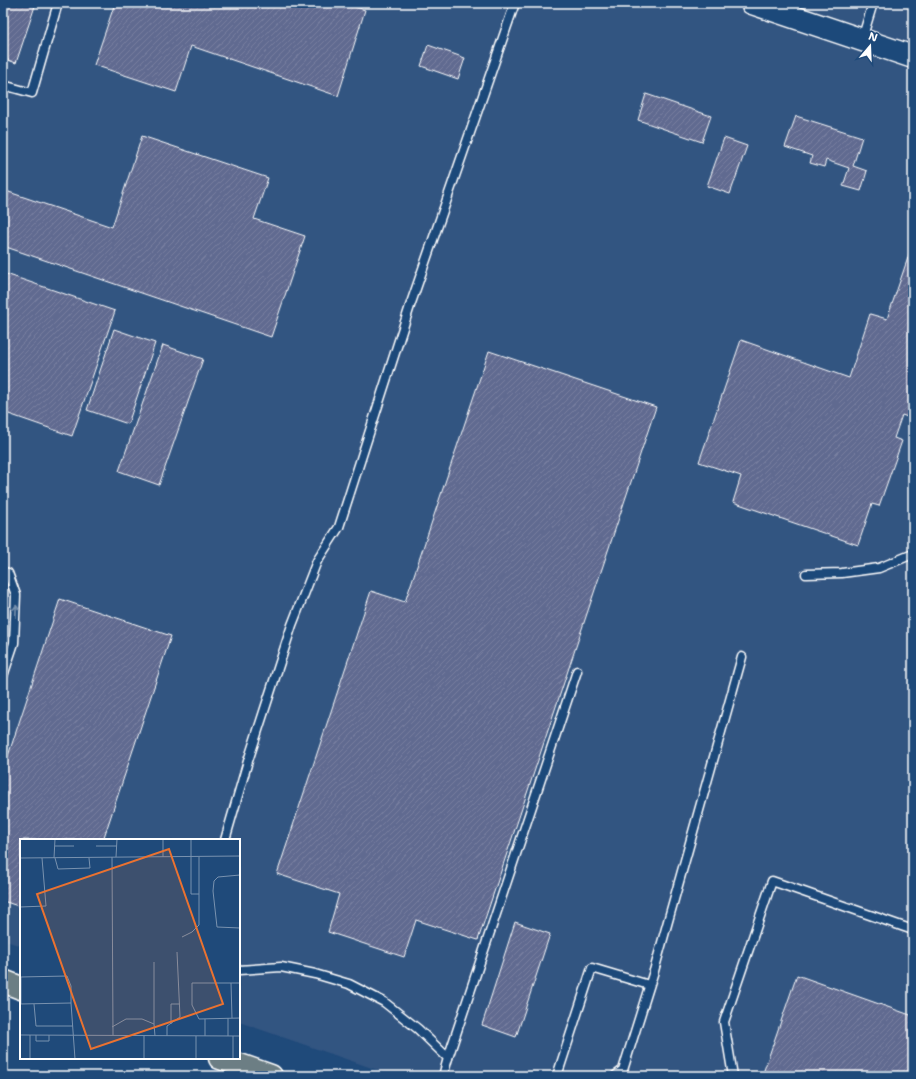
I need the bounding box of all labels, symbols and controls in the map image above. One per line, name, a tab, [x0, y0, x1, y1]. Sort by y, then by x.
north arrow	[850, 26, 890, 66]
text: N	[867, 29, 880, 46]
one-way arrow	[12, 605, 19, 618]
inset map	[20, 839, 240, 1059]

